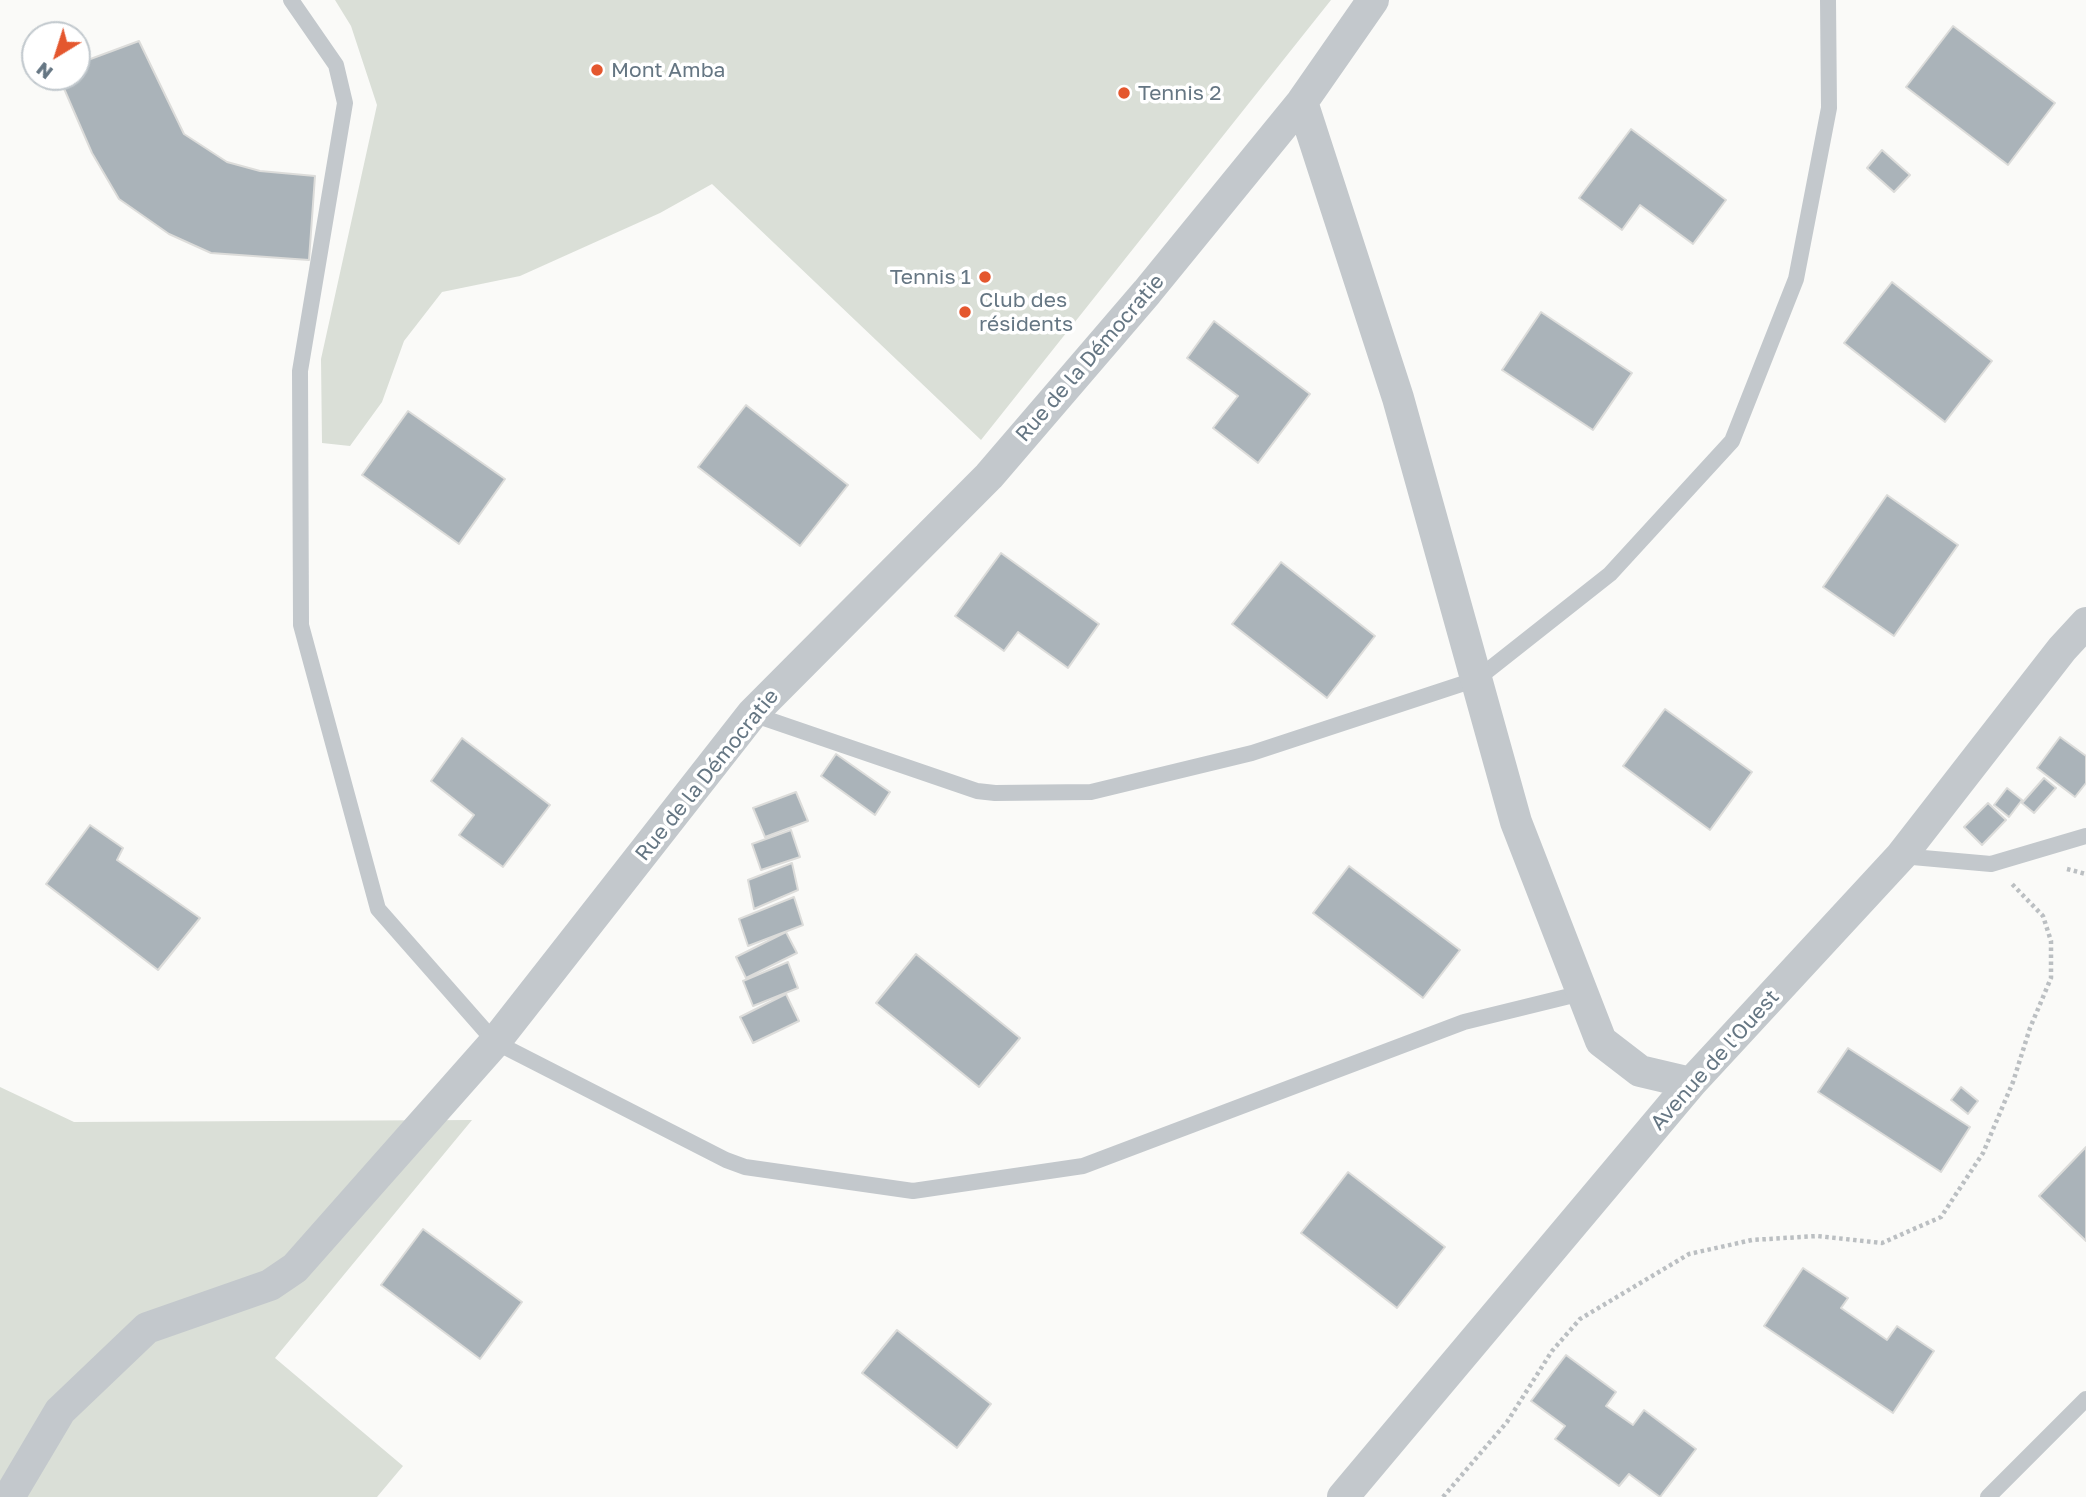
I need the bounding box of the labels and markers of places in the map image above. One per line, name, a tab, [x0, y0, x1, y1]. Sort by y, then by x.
place label: Mont Amba	[611, 57, 725, 83]
marker: Mont Amba	[589, 62, 605, 78]
place label: Tennis 2	[1138, 80, 1221, 106]
marker: Tennis 2	[1116, 85, 1132, 101]
place label: Tennis 1	[890, 264, 971, 290]
marker: Tennis 1	[977, 269, 993, 285]
place label: Club des résidents	[979, 287, 1073, 337]
marker: Club des résidents	[957, 304, 973, 320]

